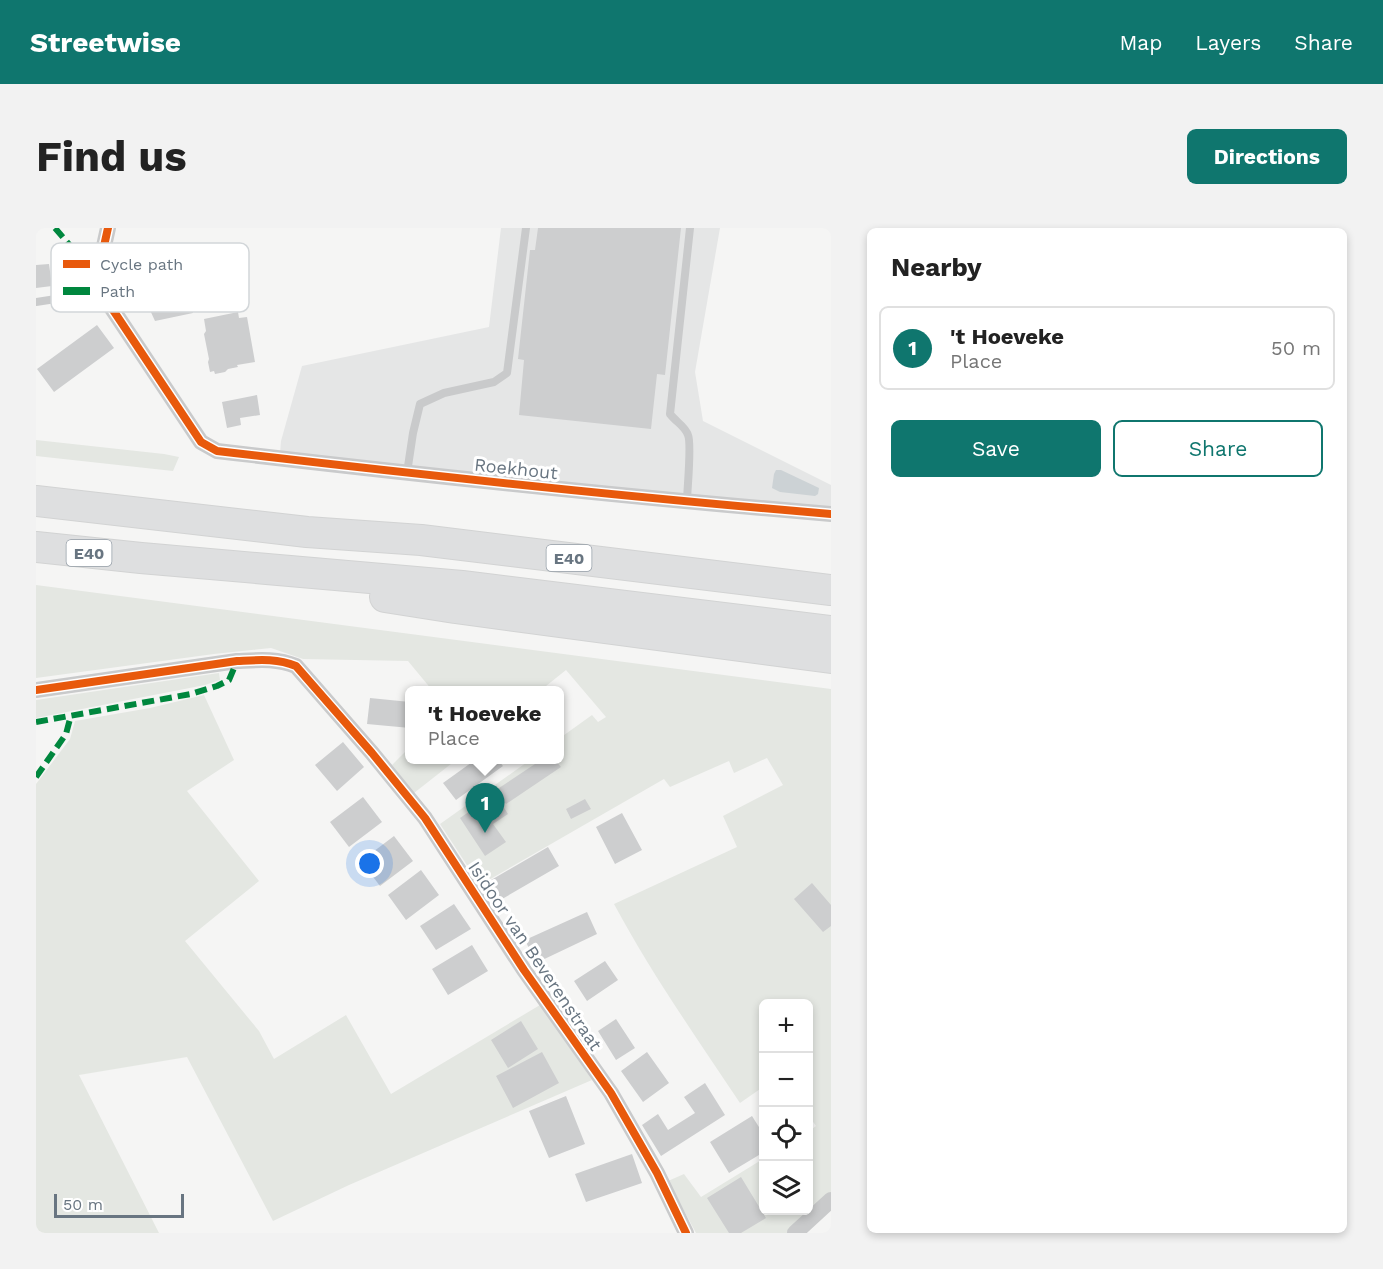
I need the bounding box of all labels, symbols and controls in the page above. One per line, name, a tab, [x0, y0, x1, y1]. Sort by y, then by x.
text: Streetwise	[30, 26, 181, 59]
text: Map	[1119, 30, 1162, 55]
text: Layers	[1195, 30, 1261, 55]
text: Share	[1294, 30, 1353, 55]
button: Directions	[1187, 129, 1347, 184]
text: Find us	[36, 132, 187, 181]
legend	[51, 243, 249, 312]
text: Nearby	[891, 252, 982, 282]
text: Cycle path	[100, 255, 183, 274]
text: Path	[100, 282, 135, 301]
text: 't Hoeveke	[950, 324, 1064, 349]
text: 1	[908, 336, 917, 360]
text: 50 m	[1271, 336, 1321, 360]
text: Place	[950, 349, 1002, 373]
button: Save	[891, 420, 1101, 477]
button: Share	[1113, 420, 1323, 477]
street label: Roekhout	[473, 454, 559, 483]
road number: E40	[67, 540, 112, 566]
road number: E40	[546, 545, 592, 571]
popup	[405, 686, 564, 764]
text: 't Hoeveke	[428, 701, 541, 726]
text: Place	[428, 726, 480, 750]
pin: 1	[466, 784, 504, 833]
your location	[355, 849, 384, 878]
street label: Isidoor van Beverenstraat	[464, 857, 607, 1055]
map controls	[759, 999, 813, 1215]
button: +	[759, 999, 813, 1053]
button: −	[759, 1053, 813, 1107]
button: locate	[759, 1107, 813, 1161]
button: layers	[759, 1161, 813, 1215]
scale bar	[54, 1191, 184, 1218]
text: 50 m	[63, 1195, 103, 1214]

